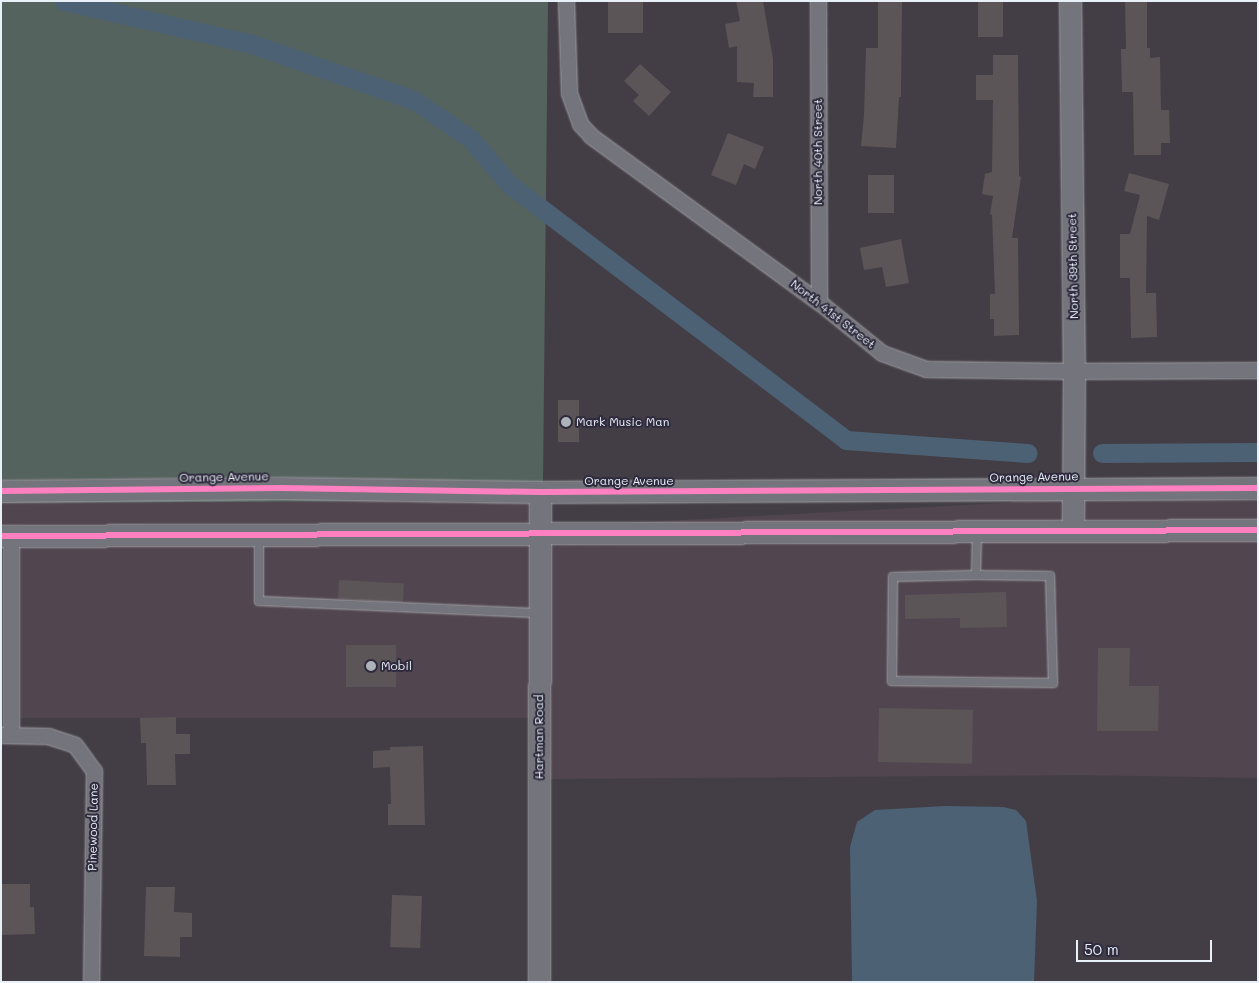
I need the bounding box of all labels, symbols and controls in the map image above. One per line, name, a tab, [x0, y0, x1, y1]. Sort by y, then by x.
street label: North 40th Street	[811, 99, 825, 205]
street label: North 39th Street	[1065, 213, 1081, 319]
street label: North 41st Street	[788, 276, 878, 352]
place label: Mark Music Man	[576, 415, 669, 429]
marker: Mark Music Man	[560, 416, 572, 428]
street label: Orange Avenue	[179, 469, 269, 485]
street label: Orange Avenue	[989, 469, 1079, 485]
street label: Orange Avenue	[584, 474, 674, 488]
place label: Mobil	[381, 659, 412, 673]
marker: Mobil	[365, 660, 377, 672]
street label: Hartman Road	[532, 695, 546, 779]
street label: Pinewood Lane	[85, 783, 101, 871]
scale bar	[1079, 930, 1215, 962]
text: 50 m	[1084, 939, 1119, 959]

